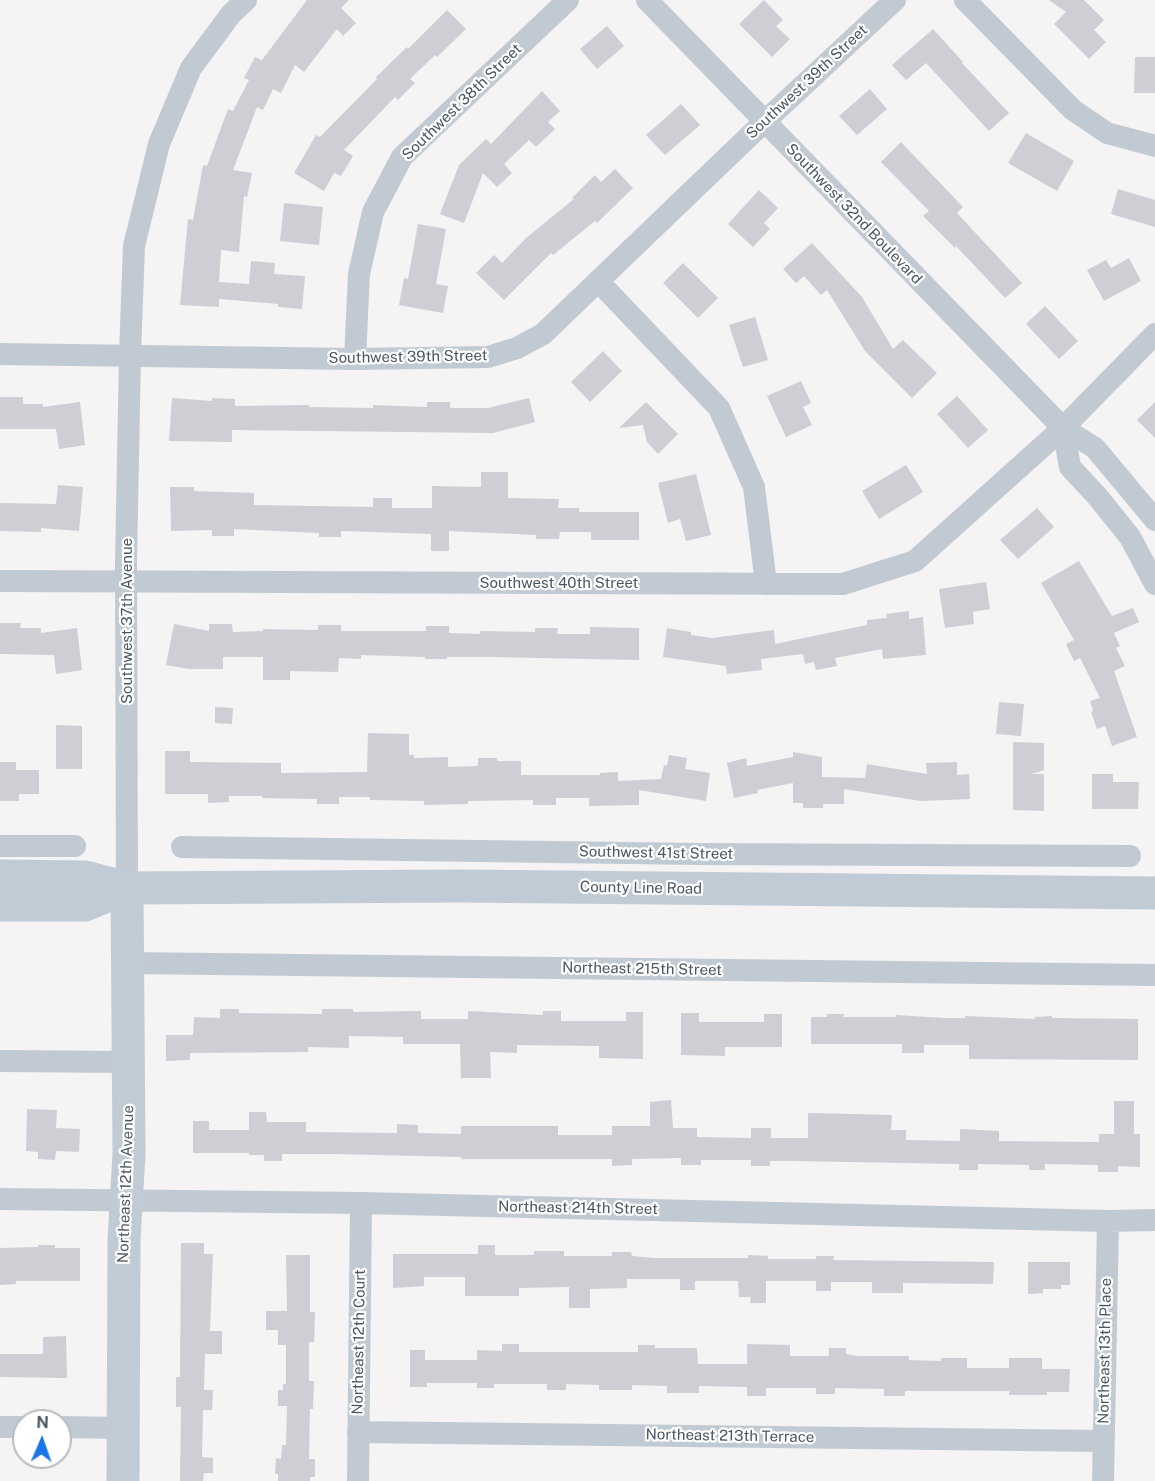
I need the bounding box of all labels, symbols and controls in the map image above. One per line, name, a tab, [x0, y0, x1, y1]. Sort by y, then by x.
street label: Southwest 39th Street	[743, 21, 871, 143]
street label: Southwest 38th Street	[398, 40, 526, 164]
street label: Southwest 32nd Boulevard	[782, 140, 926, 288]
street label: Southwest 39th Street	[328, 347, 488, 367]
street label: Southwest 37th Avenue	[118, 538, 136, 704]
street label: Southwest 40th Street	[480, 574, 638, 592]
street label: Southwest 41st Street	[579, 843, 733, 863]
street label: County Line Road	[580, 878, 702, 898]
street label: Northeast 215th Street	[562, 959, 722, 979]
street label: Northeast 12th Avenue	[114, 1105, 138, 1263]
street label: Northeast 214th Street	[498, 1198, 658, 1218]
street label: Northeast 12th Court	[349, 1269, 369, 1415]
street label: Northeast 13th Place	[1095, 1278, 1115, 1424]
north arrow	[12, 1409, 72, 1469]
text: N	[36, 1413, 49, 1432]
street label: Northeast 213th Terrace	[646, 1426, 814, 1446]

